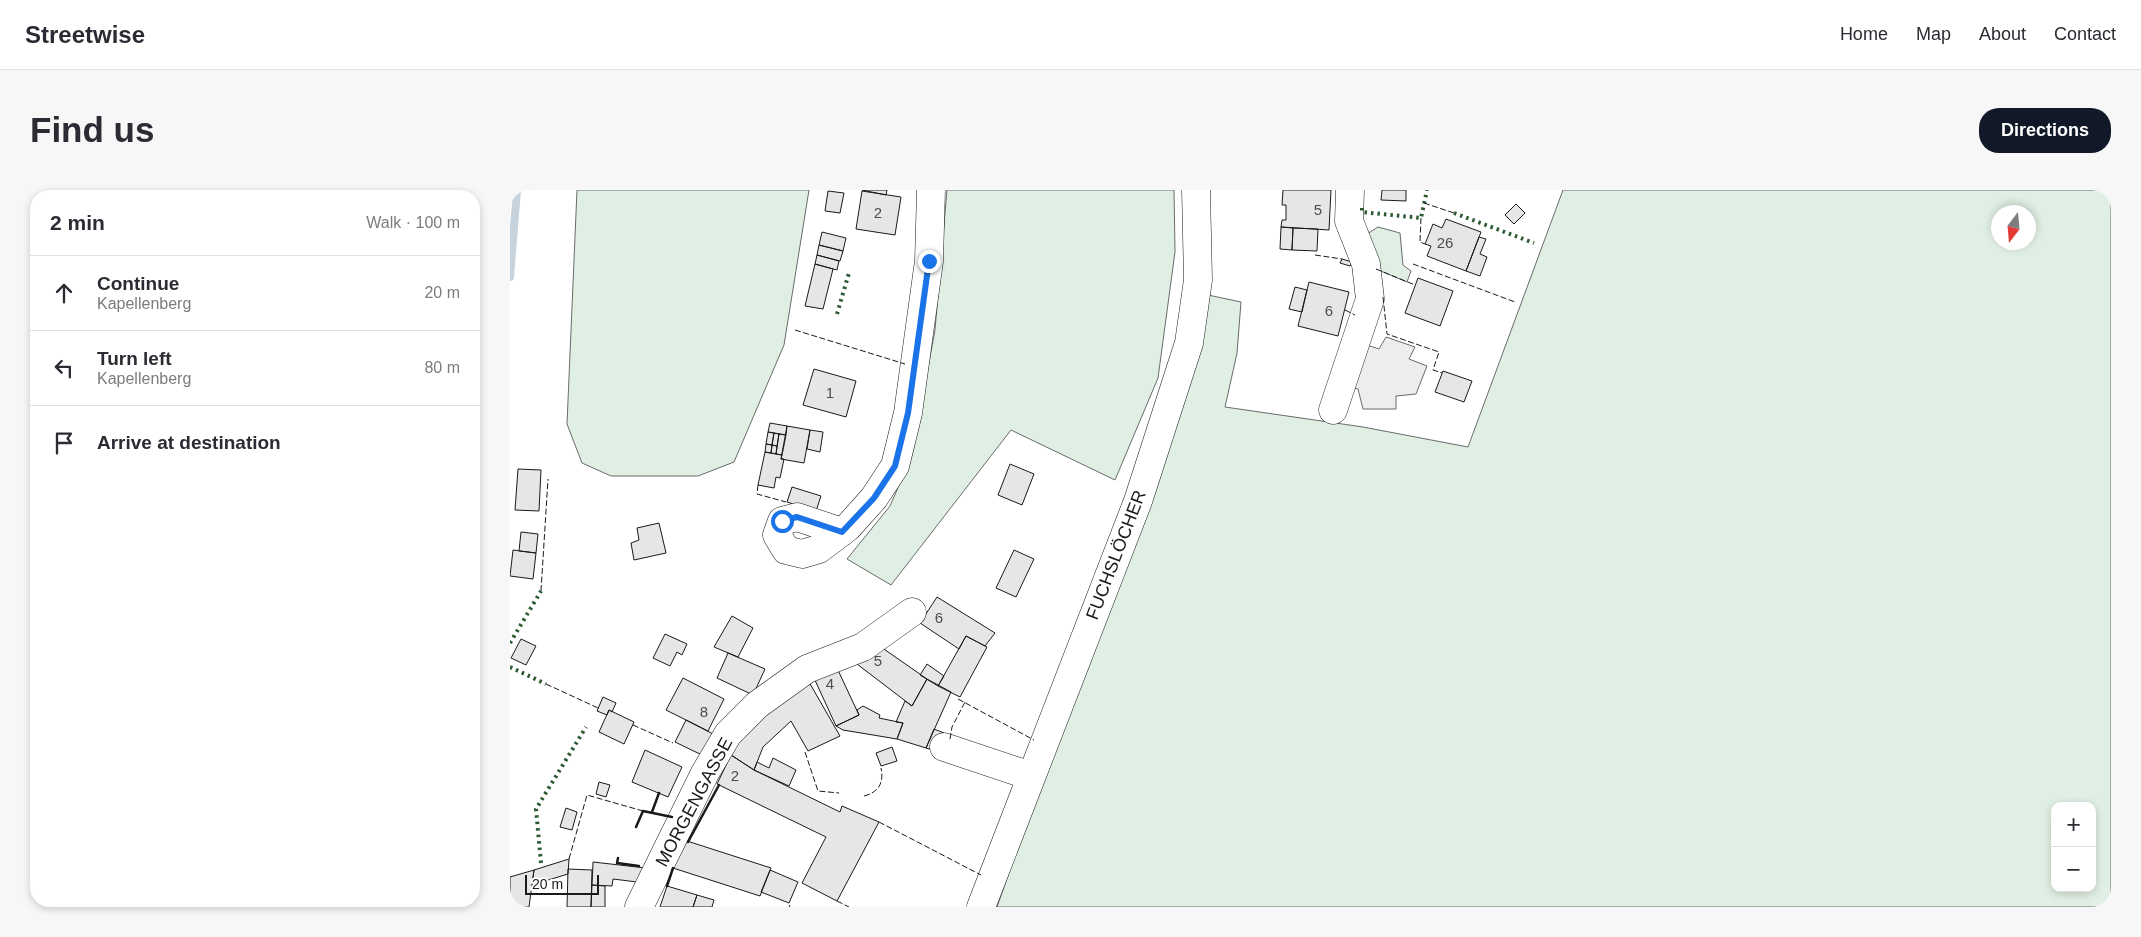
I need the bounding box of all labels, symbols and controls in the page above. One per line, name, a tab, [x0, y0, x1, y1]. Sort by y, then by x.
text: Streetwise	[25, 21, 145, 48]
text: Home	[1840, 24, 1888, 44]
text: Map	[1916, 24, 1951, 44]
text: About	[1979, 24, 2026, 44]
text: Contact	[2054, 24, 2116, 44]
button: Directions	[1979, 108, 2111, 153]
text: Find us	[30, 110, 154, 149]
house number: 5	[1314, 201, 1322, 218]
house number: 2	[874, 204, 882, 221]
north arrow	[1991, 205, 2036, 250]
text: 2 min	[50, 211, 105, 234]
text: Walk · 100 m	[366, 214, 460, 231]
house number: 26	[1437, 234, 1453, 251]
route end	[918, 250, 941, 273]
text: Continue	[97, 273, 179, 294]
icon: ahead	[50, 279, 78, 307]
text: 20 m	[424, 284, 460, 301]
text: Kapellenberg	[97, 295, 191, 312]
house number: 6	[1325, 302, 1333, 319]
text: Turn left	[97, 348, 172, 369]
icon: left	[50, 354, 78, 382]
text: 80 m	[424, 359, 460, 376]
text: Kapellenberg	[97, 370, 191, 387]
house number: 1	[826, 384, 834, 401]
icon: arrive	[50, 429, 78, 457]
text: Arrive at destination	[97, 432, 281, 453]
street label: FUCHSLÖCHER	[1082, 487, 1150, 623]
route start	[771, 510, 794, 533]
house number: 6	[935, 609, 943, 626]
house number: 5	[874, 652, 882, 669]
house number: 4	[826, 675, 834, 692]
house number: 8	[700, 703, 708, 720]
street label: MORGENGASSE	[652, 734, 736, 870]
house number: 2	[731, 767, 739, 784]
map controls	[2051, 802, 2096, 892]
button: +	[2051, 802, 2096, 847]
button: −	[2051, 847, 2096, 892]
scale bar	[525, 872, 599, 895]
text: 20 m	[532, 876, 563, 892]

